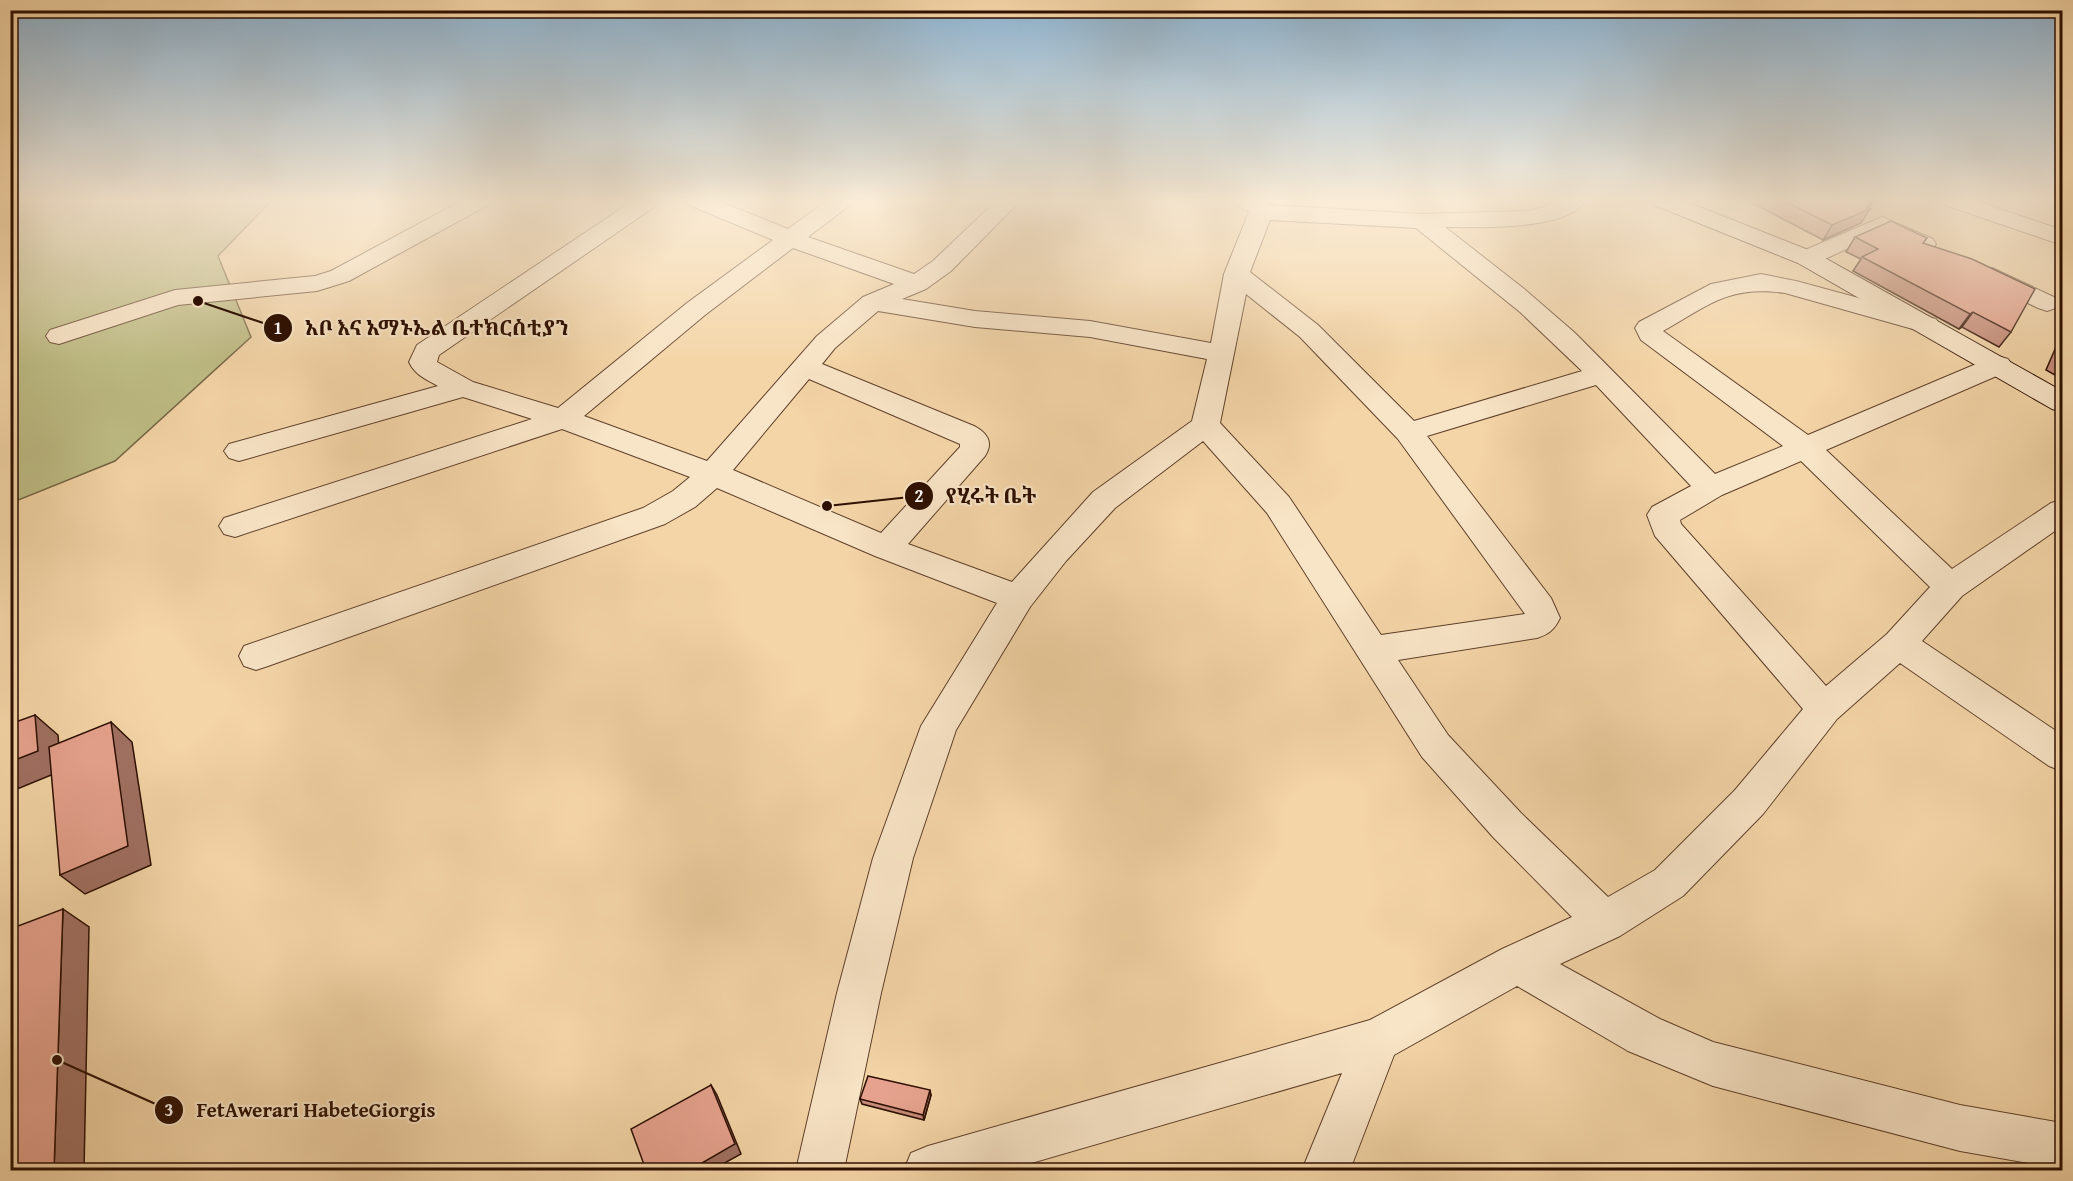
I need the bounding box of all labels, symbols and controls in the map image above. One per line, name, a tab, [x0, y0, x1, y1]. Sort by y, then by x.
callout: አቦ እና አማኑኤል ቤተክርስቲያን	[263, 308, 581, 347]
text: አቦ እና አማኑኤል ቤተክርስቲያን	[305, 312, 569, 343]
text: 1	[273, 314, 283, 341]
callout: የሂሩት ቤት	[904, 476, 1049, 515]
text: የሂሩት ቤት	[946, 480, 1037, 511]
text: 2	[914, 482, 924, 509]
callout: FetAwerari HabeteGiorgis	[154, 1091, 447, 1130]
text: FetAwerari HabeteGiorgis	[197, 1094, 436, 1125]
text: 3	[164, 1096, 174, 1123]

